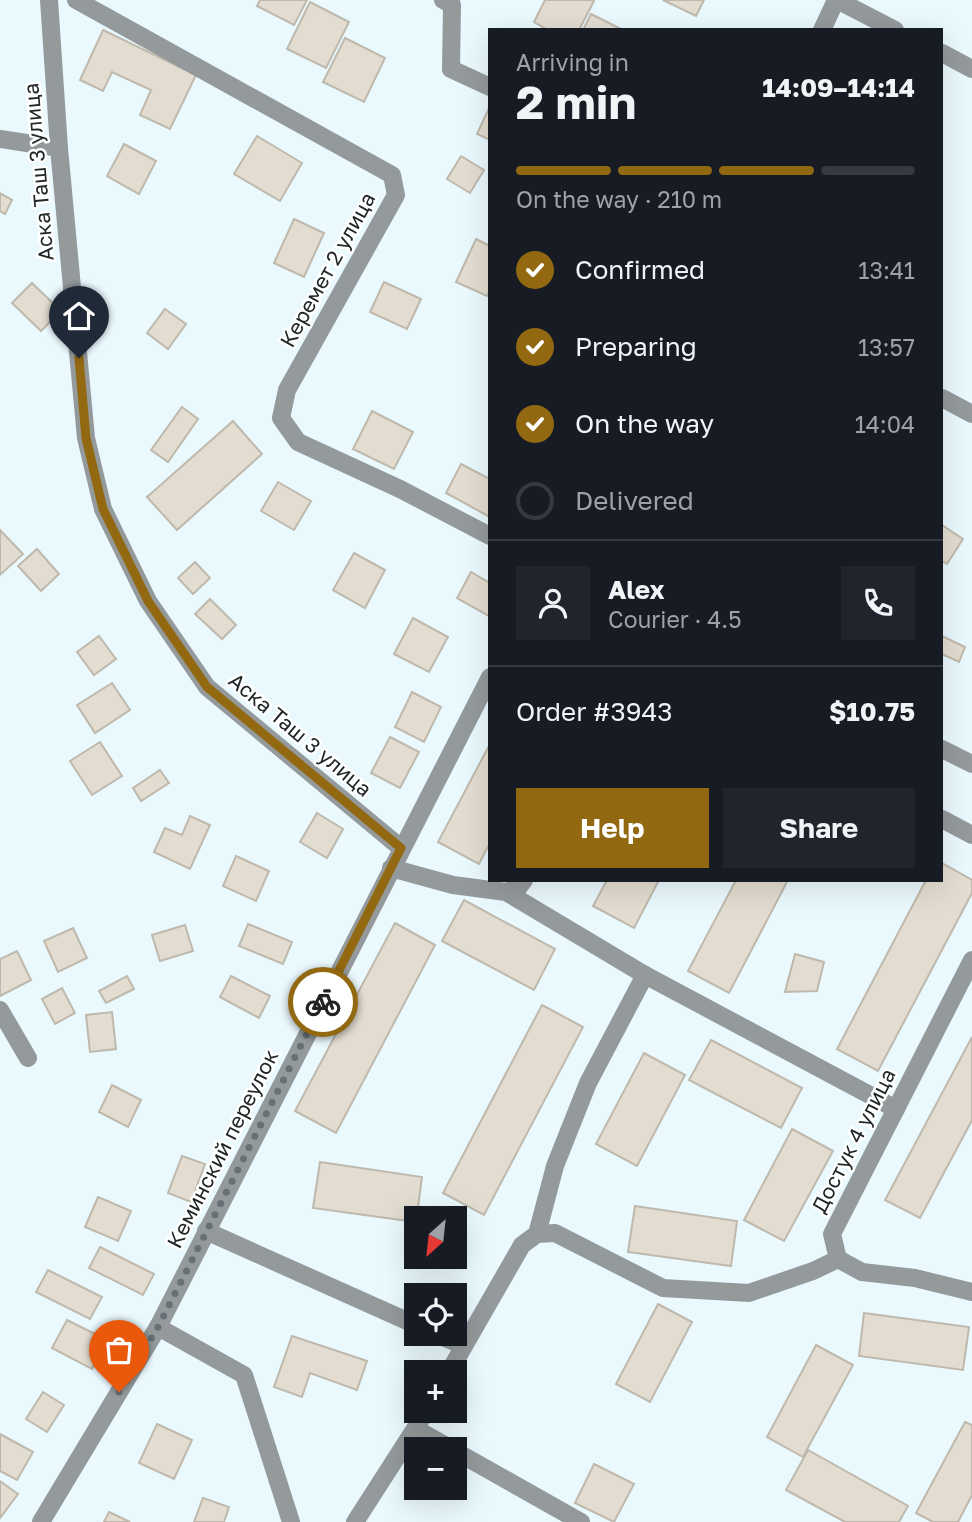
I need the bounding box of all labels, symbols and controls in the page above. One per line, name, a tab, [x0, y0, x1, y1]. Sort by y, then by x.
text: Arriving in	[516, 48, 629, 76]
text: 14:09–14:14	[762, 72, 915, 103]
text: 2 min	[516, 74, 636, 129]
street label: Аска Таш 3 улица	[17, 82, 59, 262]
text: On the way · 210 m	[516, 185, 722, 213]
street label: Керемет 2 улица	[274, 187, 380, 352]
icon: check	[516, 251, 554, 289]
text: Confirmed	[575, 254, 705, 285]
text: 13:41	[858, 256, 915, 284]
pin	[49, 286, 109, 358]
icon: home	[60, 297, 98, 335]
icon: check	[516, 328, 554, 366]
text: Preparing	[575, 331, 697, 362]
text: 13:57	[858, 333, 915, 361]
icon: check	[516, 405, 554, 443]
text: On the way	[575, 408, 714, 439]
text: 14:04	[855, 410, 915, 438]
text: Delivered	[575, 485, 694, 516]
button: person	[516, 566, 590, 640]
button: phone	[841, 566, 915, 640]
text: Alex	[608, 574, 665, 605]
text: Courier · 4.5	[608, 605, 741, 633]
street label: Аска Таш 3 улица	[224, 667, 377, 802]
text: Order #3943	[516, 696, 673, 727]
text: $10.75	[829, 696, 915, 727]
button: Help	[516, 788, 709, 868]
button: Share	[723, 788, 915, 868]
courier	[288, 967, 358, 1037]
icon: bike	[304, 983, 342, 1021]
street label: Кеминский переулок	[161, 1045, 283, 1252]
street label: Достук 4 улица	[806, 1064, 901, 1217]
north arrow	[404, 1206, 467, 1269]
map controls	[404, 1206, 467, 1500]
button: locate	[404, 1283, 467, 1346]
pin	[89, 1320, 149, 1392]
icon: bag	[100, 1331, 138, 1369]
button: +	[404, 1360, 467, 1423]
button: −	[404, 1437, 467, 1500]

